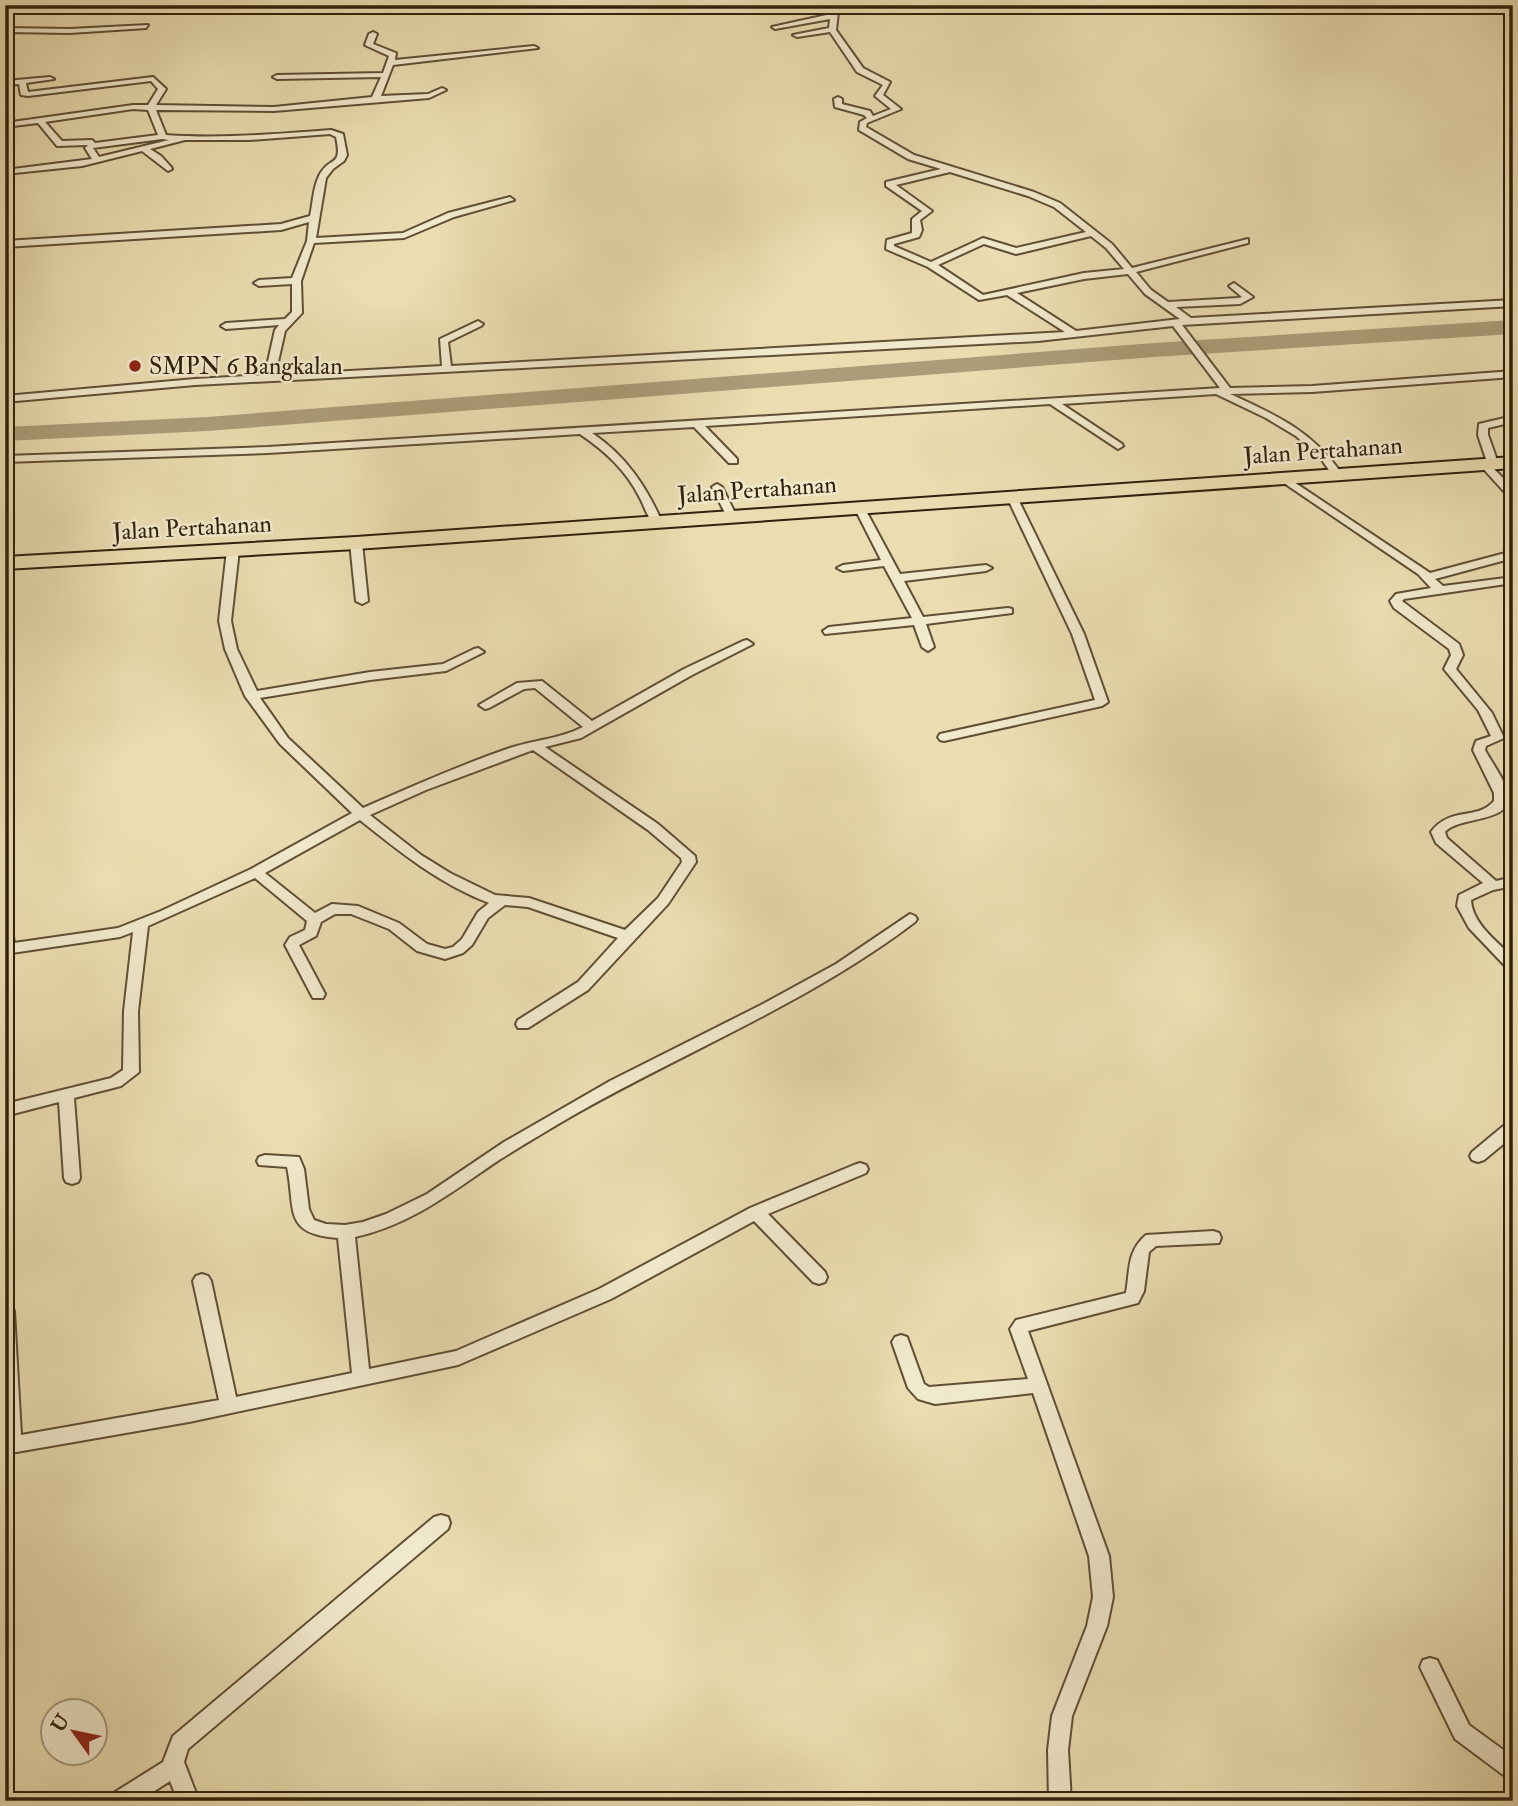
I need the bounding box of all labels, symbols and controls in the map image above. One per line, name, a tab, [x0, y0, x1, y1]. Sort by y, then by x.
place label: SMPN 6 Bangkalan	[149, 351, 343, 382]
marker: SMPN 6 Bangkalan	[127, 358, 143, 374]
street label: Jalan Pertahanan	[1241, 430, 1404, 472]
street label: Jalan Pertahanan	[675, 469, 838, 511]
street label: Jalan Pertahanan	[110, 508, 273, 548]
north arrow	[38, 1698, 108, 1768]
text: U	[46, 1710, 75, 1736]

